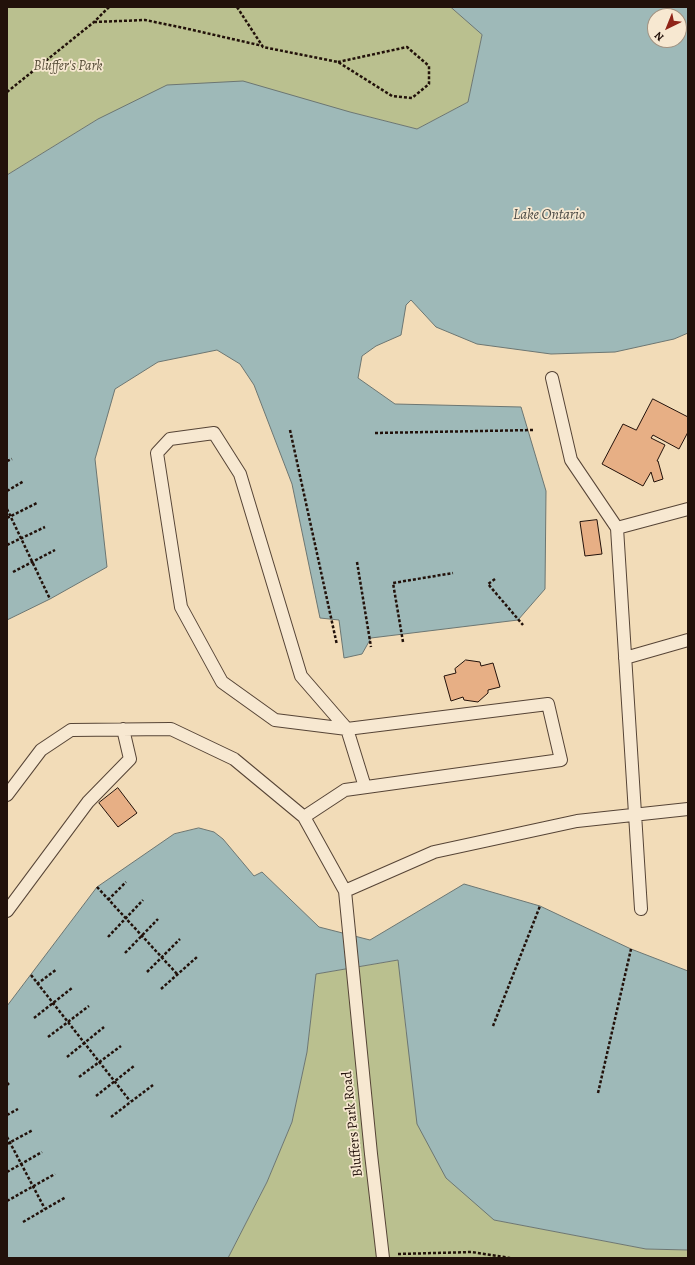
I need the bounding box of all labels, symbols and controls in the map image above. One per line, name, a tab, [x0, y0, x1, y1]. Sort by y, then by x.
north arrow	[647, 8, 687, 48]
text: N	[651, 28, 667, 45]
park label: Bluffer's Park	[33, 59, 103, 75]
water label: Lake Ontario	[513, 206, 585, 224]
street label: Bluffers Park Road	[339, 1070, 367, 1178]

